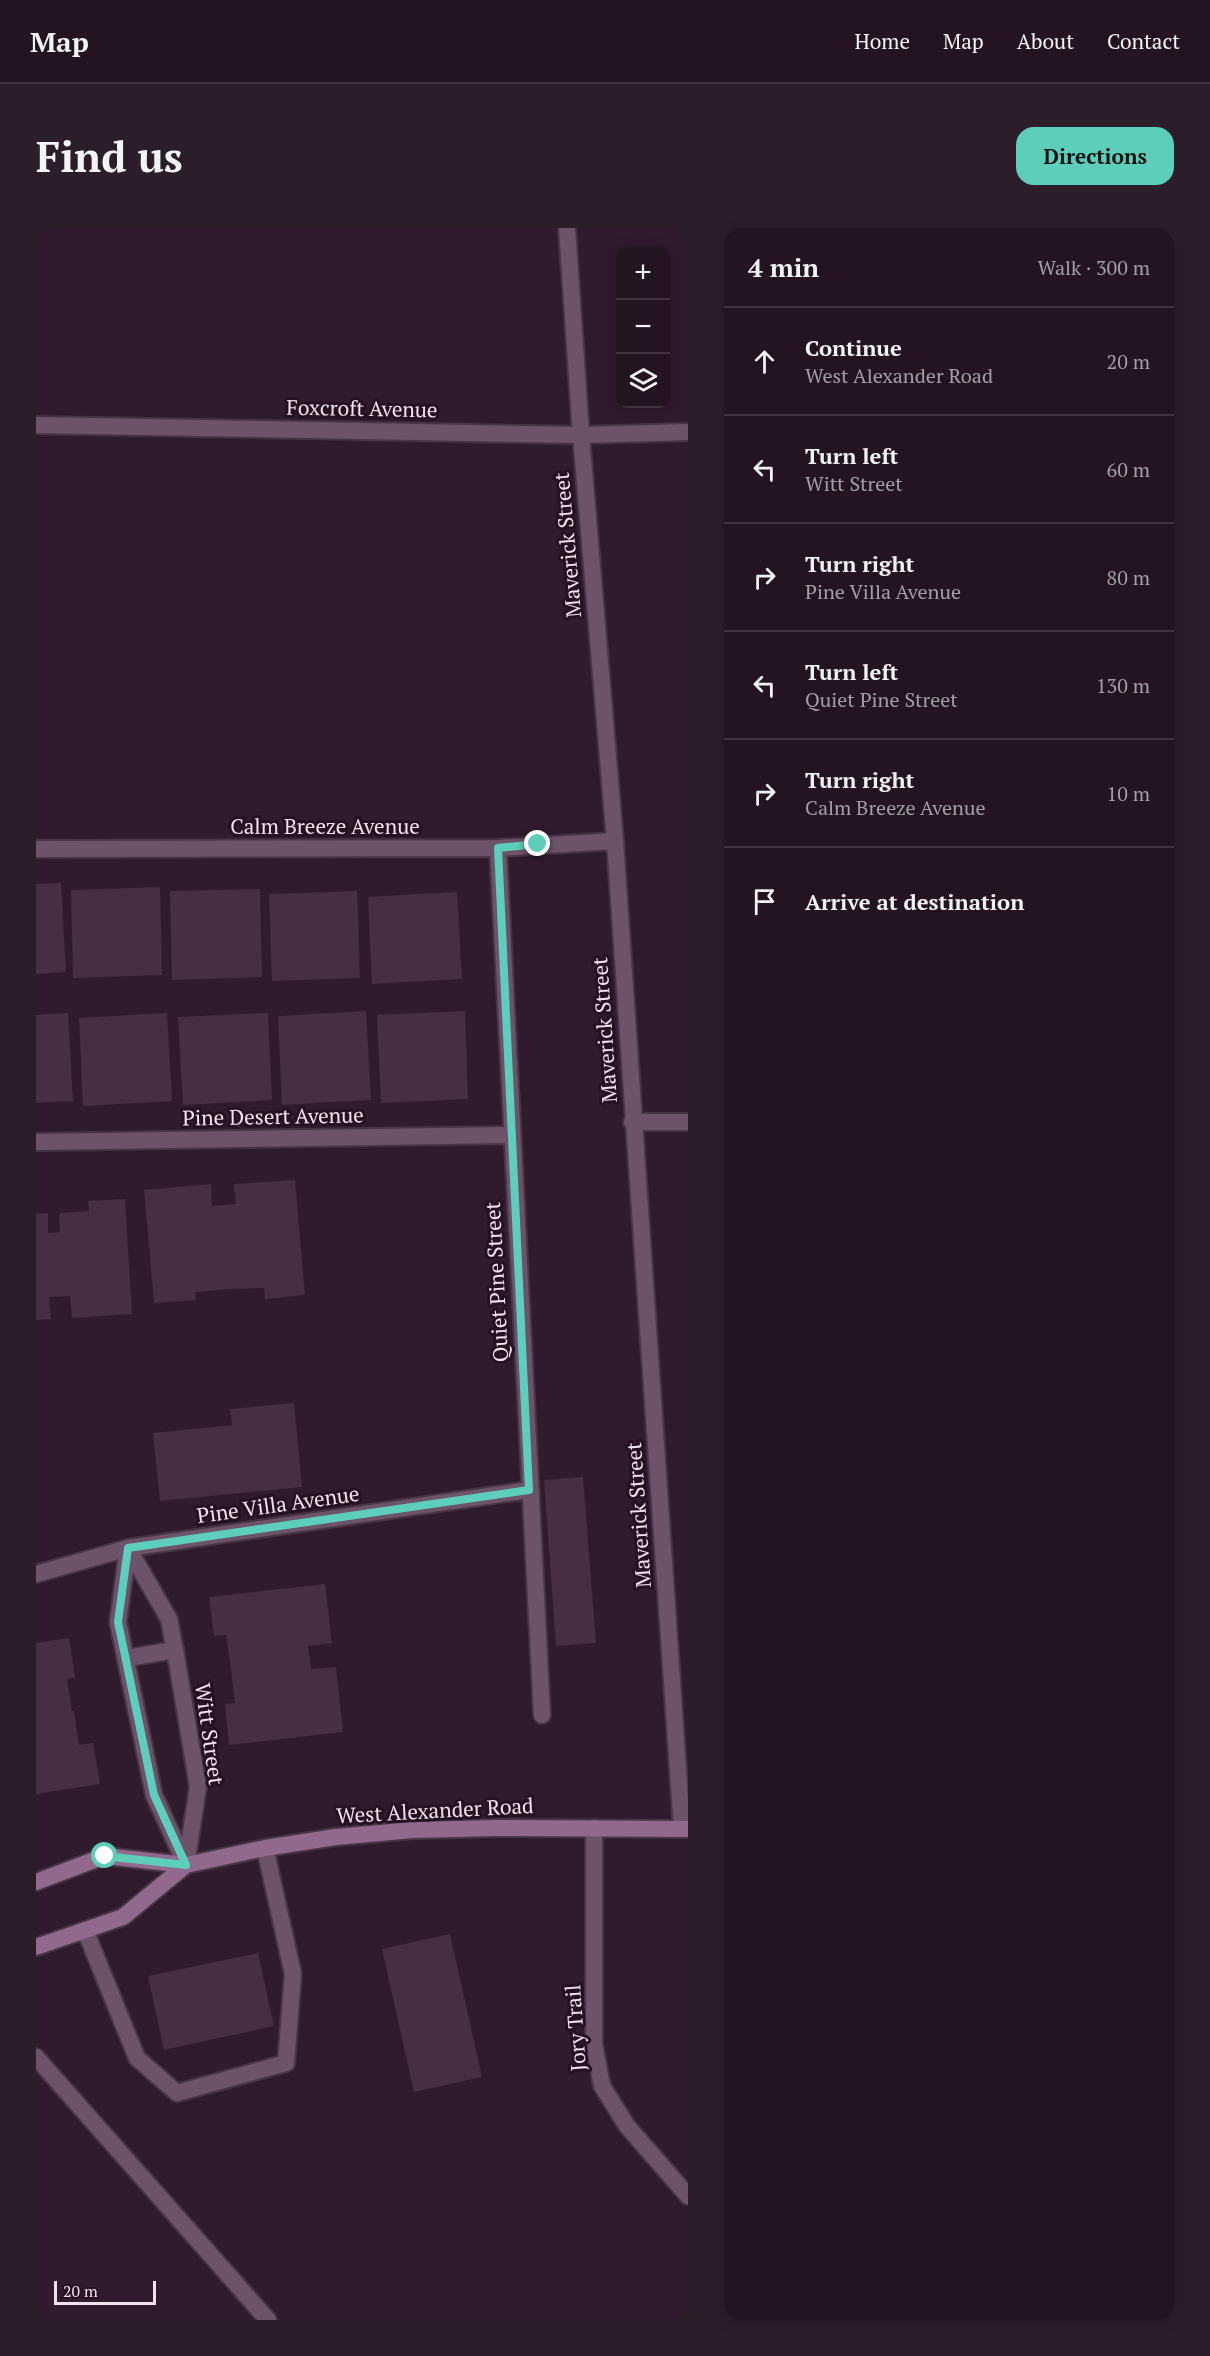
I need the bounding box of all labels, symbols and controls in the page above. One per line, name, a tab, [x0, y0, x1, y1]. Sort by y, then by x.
text: Map	[30, 23, 89, 60]
text: Home	[854, 27, 910, 55]
text: Map	[943, 27, 984, 55]
text: About	[1017, 27, 1074, 55]
text: Contact	[1107, 27, 1180, 55]
button: Directions	[1016, 127, 1174, 185]
text: Find us	[36, 128, 183, 184]
map controls	[616, 246, 670, 408]
button: +	[616, 246, 670, 300]
text: 4 min	[748, 250, 819, 284]
text: Walk · 300 m	[1038, 254, 1150, 281]
button: −	[616, 300, 670, 354]
text: Continue	[805, 333, 902, 362]
icon: ahead	[748, 345, 781, 378]
text: 20 m	[1107, 348, 1150, 375]
button: layers	[616, 354, 670, 408]
text: West Alexander Road	[805, 362, 993, 389]
street label: Foxcroft Avenue	[286, 393, 438, 423]
text: Turn left	[805, 441, 898, 470]
icon: left	[748, 453, 781, 486]
text: 60 m	[1107, 456, 1150, 483]
text: Witt Street	[805, 470, 903, 497]
street label: Maverick Street	[547, 471, 587, 619]
text: Turn right	[805, 549, 914, 578]
icon: right	[748, 561, 781, 594]
text: 80 m	[1107, 564, 1150, 591]
text: Pine Villa Avenue	[805, 578, 961, 605]
text: Turn left	[805, 657, 898, 686]
icon: left	[748, 669, 781, 702]
text: 130 m	[1096, 672, 1150, 699]
text: Quiet Pine Street	[805, 686, 958, 713]
text: Turn right	[805, 765, 914, 794]
icon: right	[748, 777, 781, 810]
text: 10 m	[1107, 780, 1150, 807]
text: Calm Breeze Avenue	[805, 794, 986, 821]
street label: Calm Breeze Avenue	[230, 812, 420, 840]
route end	[524, 830, 550, 856]
icon: arrive	[748, 885, 781, 918]
text: Arrive at destination	[805, 887, 1024, 916]
street label: Maverick Street	[585, 956, 623, 1104]
street label: Pine Desert Avenue	[182, 1100, 364, 1132]
street label: Quiet Pine Street	[478, 1201, 514, 1363]
street label: Maverick Street	[619, 1441, 657, 1589]
street label: Pine Villa Avenue	[195, 1479, 361, 1529]
street label: Witt Street	[189, 1681, 231, 1787]
street label: West Alexander Road	[336, 1791, 535, 1829]
route start	[91, 1842, 117, 1868]
street label: Jory Trail	[558, 1984, 592, 2072]
scale bar	[54, 2278, 156, 2306]
text: 20 m	[63, 2280, 98, 2302]

